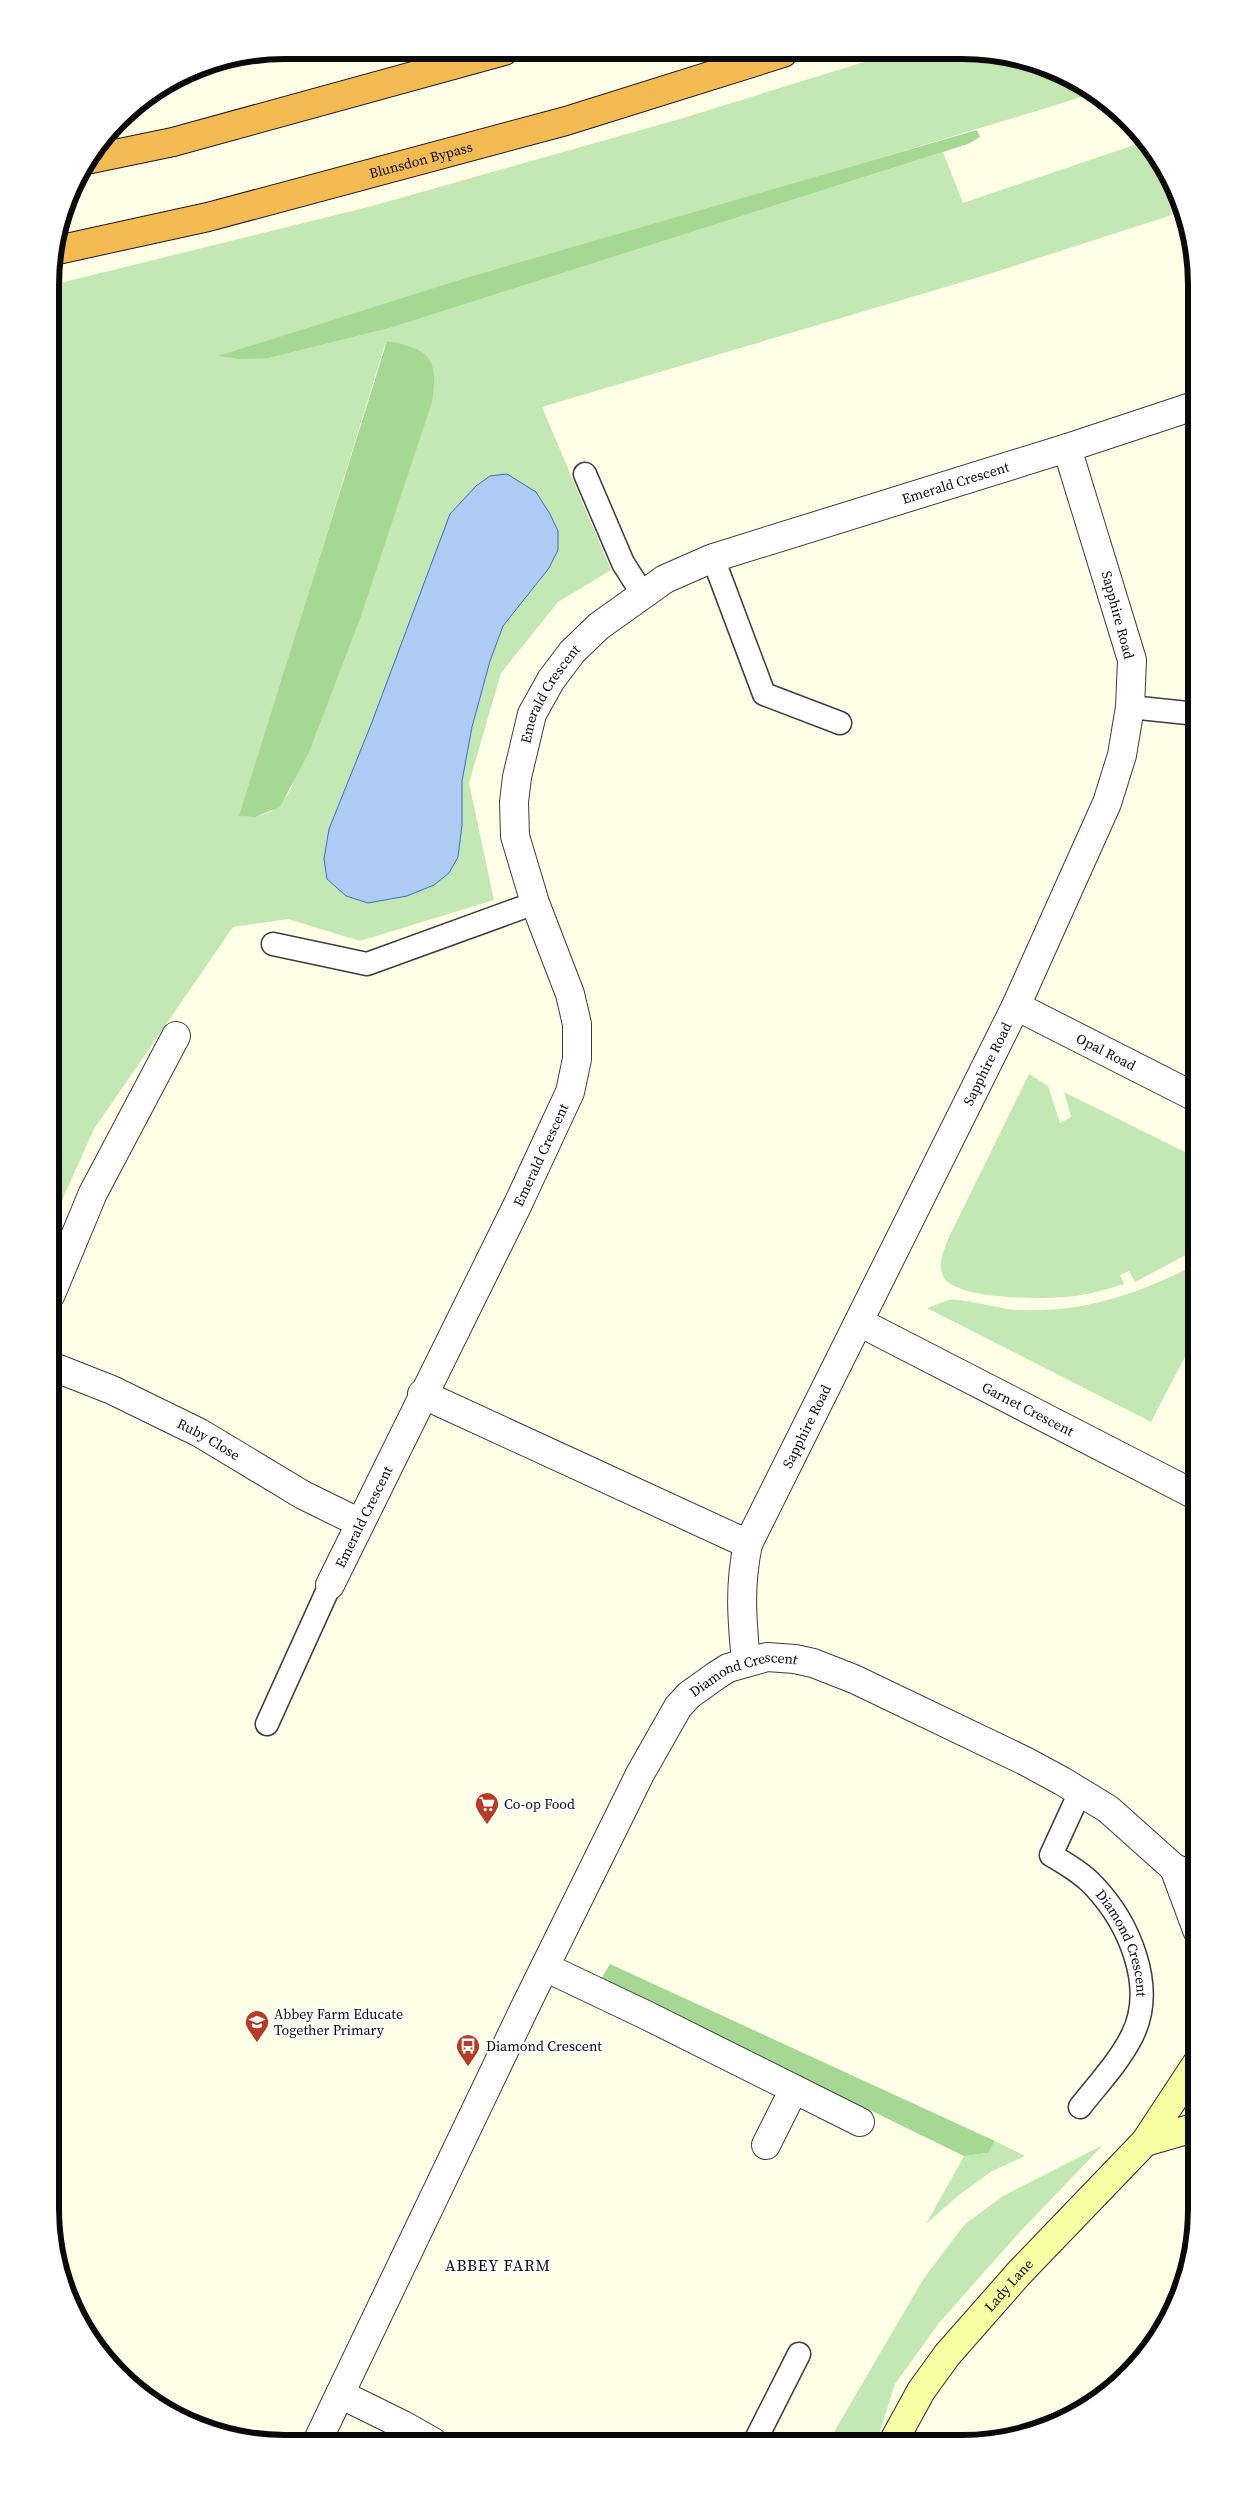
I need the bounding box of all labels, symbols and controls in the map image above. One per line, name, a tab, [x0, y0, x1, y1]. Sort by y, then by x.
street label: Blunsdon Bypass	[367, 137, 475, 183]
street label: Emerald Crescent	[899, 456, 1012, 509]
street label: Sapphire Road	[1097, 569, 1139, 661]
street label: Emerald Crescent	[515, 639, 585, 745]
street label: Sapphire Road	[958, 1019, 1016, 1109]
street label: Opal Road	[1073, 1028, 1139, 1075]
street label: Emerald Crescent	[508, 1100, 573, 1210]
street label: Garnet Crescent	[979, 1377, 1078, 1441]
street label: Sapphire Road	[777, 1381, 836, 1471]
street label: Ruby Close	[174, 1413, 244, 1465]
street label: Emerald Crescent	[330, 1462, 397, 1571]
street label: Diamond Crescent	[685, 1647, 800, 1702]
supermarket icon: Co-op Food	[474, 1791, 500, 1825]
place label: Co-op Food	[504, 1794, 575, 1814]
street label: Diamond Crescent	[1091, 1885, 1152, 1997]
place label: Abbey Farm Educate Together Primary	[274, 2004, 403, 2040]
school or university icon: Abbey Farm Educate Together Primary	[244, 2009, 270, 2043]
bus stop icon: Diamond Crescent	[455, 2033, 481, 2067]
place label: Diamond Crescent	[486, 2036, 602, 2056]
district label: ABBEY FARM	[445, 2254, 551, 2276]
street label: Lady Lane	[980, 2254, 1038, 2316]

